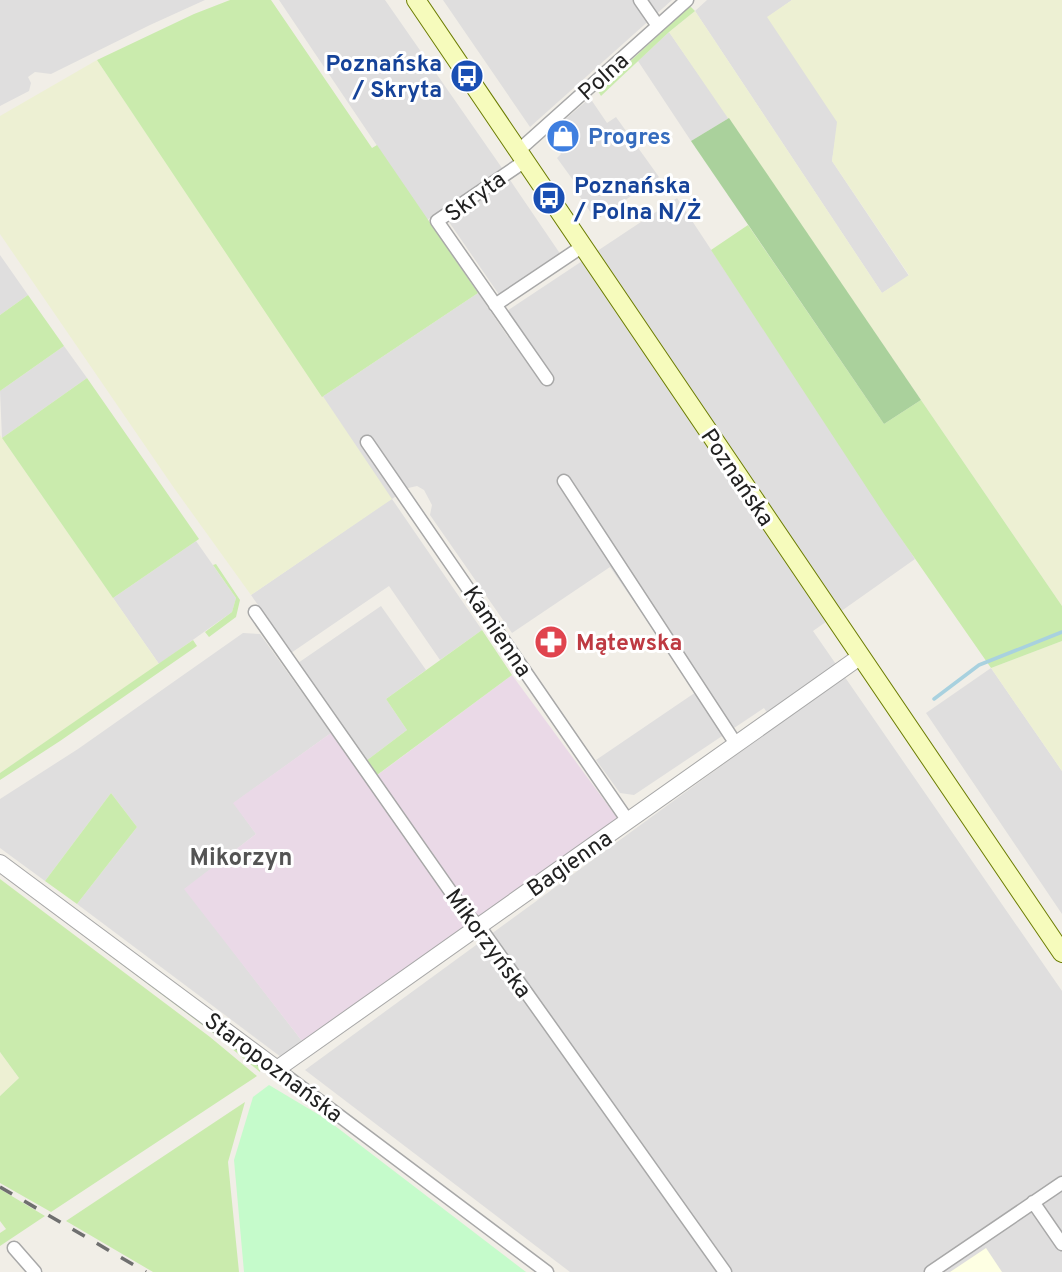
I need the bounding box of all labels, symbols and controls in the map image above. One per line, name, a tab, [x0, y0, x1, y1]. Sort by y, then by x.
street label: Polna	[573, 47, 636, 108]
place label: Poznańska / Skryta	[325, 51, 442, 106]
bus stop icon: Poznańska / Skryta	[448, 57, 486, 95]
shop icon: Progres	[544, 117, 582, 155]
place label: Progres	[588, 124, 671, 153]
street label: Skryta	[440, 166, 513, 230]
place label: Poznańska / Polna N/Ż	[573, 173, 701, 228]
bus stop icon: Poznańska / Polna N/Ż	[530, 179, 568, 217]
street label: Poznańska	[693, 424, 779, 533]
street label: Kamienna	[455, 581, 537, 683]
pharmacy icon: Mątewska	[532, 623, 570, 661]
place label: Mątewska	[576, 630, 682, 659]
street label: Bagienna	[522, 825, 619, 905]
district label: Mikorzyn	[190, 844, 292, 874]
street label: Mikorzyńska	[437, 884, 536, 1005]
street label: Staropoznańska	[197, 1007, 348, 1131]

